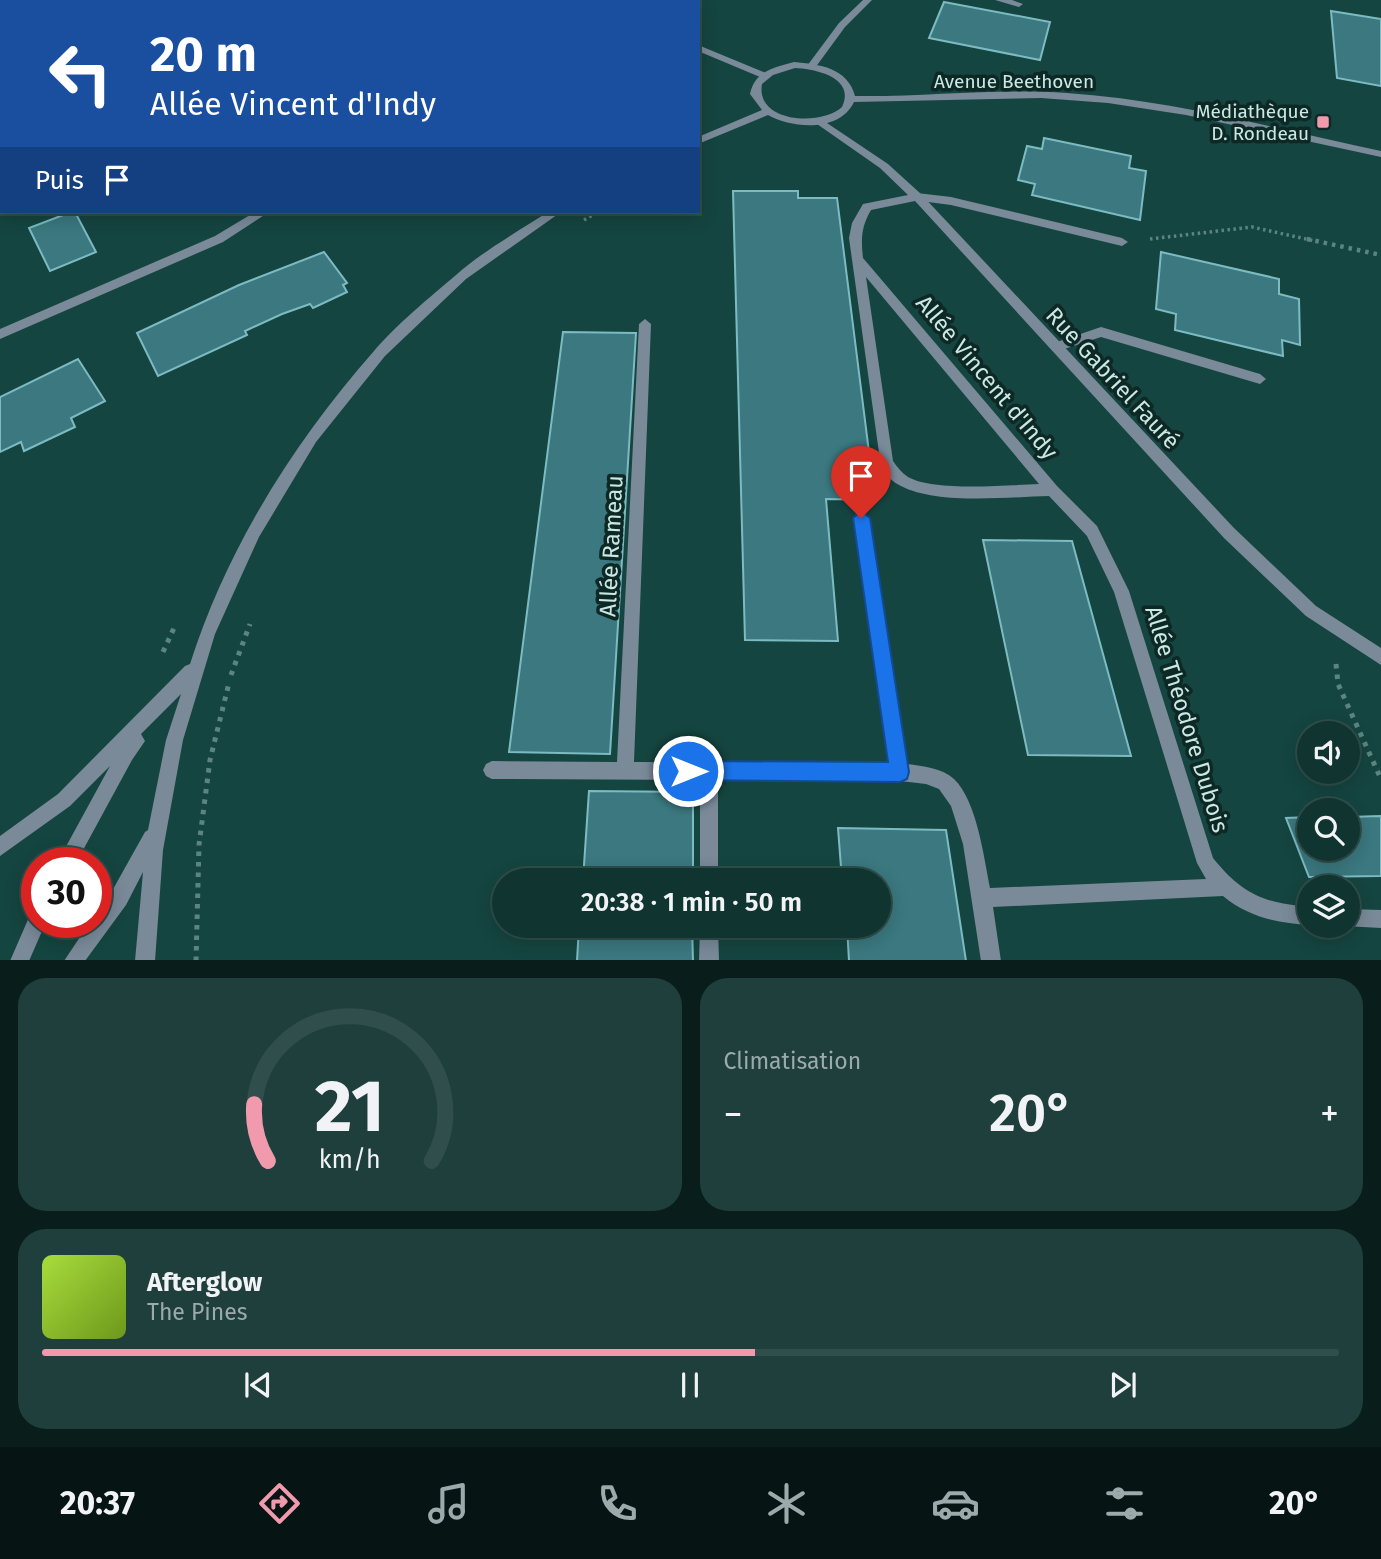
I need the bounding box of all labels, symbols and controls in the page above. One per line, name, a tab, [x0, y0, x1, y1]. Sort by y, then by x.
text: 20 m	[150, 25, 257, 84]
icon: left	[35, 28, 126, 119]
street label: Avenue Beethoven	[934, 70, 1094, 93]
text: Allée Vincent d'Indy	[150, 85, 436, 123]
place label: Médiathèque D. Rondeau	[1196, 100, 1309, 145]
marker: Médiathèque D. Rondeau	[1315, 114, 1331, 130]
icon: arrive	[98, 161, 136, 199]
text: Puis	[35, 165, 84, 196]
street label: Allée Vincent d'Indy	[910, 289, 1064, 465]
street label: Rue Gabriel Fauré	[1040, 301, 1186, 455]
pin	[831, 446, 891, 518]
icon: arrive	[842, 457, 880, 495]
street label: Allée Rameau	[593, 474, 629, 618]
street label: Allée Théodore Dubois	[1139, 602, 1235, 836]
map controls	[1297, 721, 1360, 938]
button: sound	[1297, 721, 1360, 784]
position arrow	[651, 734, 725, 808]
button: search	[1297, 798, 1360, 861]
speed limit sign: 30	[21, 847, 112, 938]
button: layers	[1297, 875, 1360, 938]
text: 20:38 · 1 min · 50 m	[581, 887, 802, 918]
text: Climatisation	[724, 1047, 861, 1075]
text: 21	[315, 1063, 385, 1150]
text: 20°	[989, 1082, 1073, 1145]
text: −	[724, 1091, 743, 1137]
text: +	[1320, 1091, 1339, 1137]
text: km/h	[319, 1144, 381, 1174]
text: Afterglow	[147, 1267, 262, 1298]
text: The Pines	[147, 1298, 248, 1326]
icon: previous	[239, 1366, 277, 1404]
icon: pause	[671, 1366, 709, 1404]
icon: next	[1104, 1366, 1142, 1404]
icon: directions	[255, 1479, 304, 1528]
icon: music	[424, 1479, 473, 1528]
icon: phone	[593, 1479, 642, 1528]
icon: climate	[762, 1479, 811, 1528]
icon: car	[931, 1479, 980, 1528]
icon: filters	[1100, 1479, 1149, 1528]
text: 20:37	[60, 1484, 135, 1522]
text: 20°	[1269, 1484, 1321, 1522]

